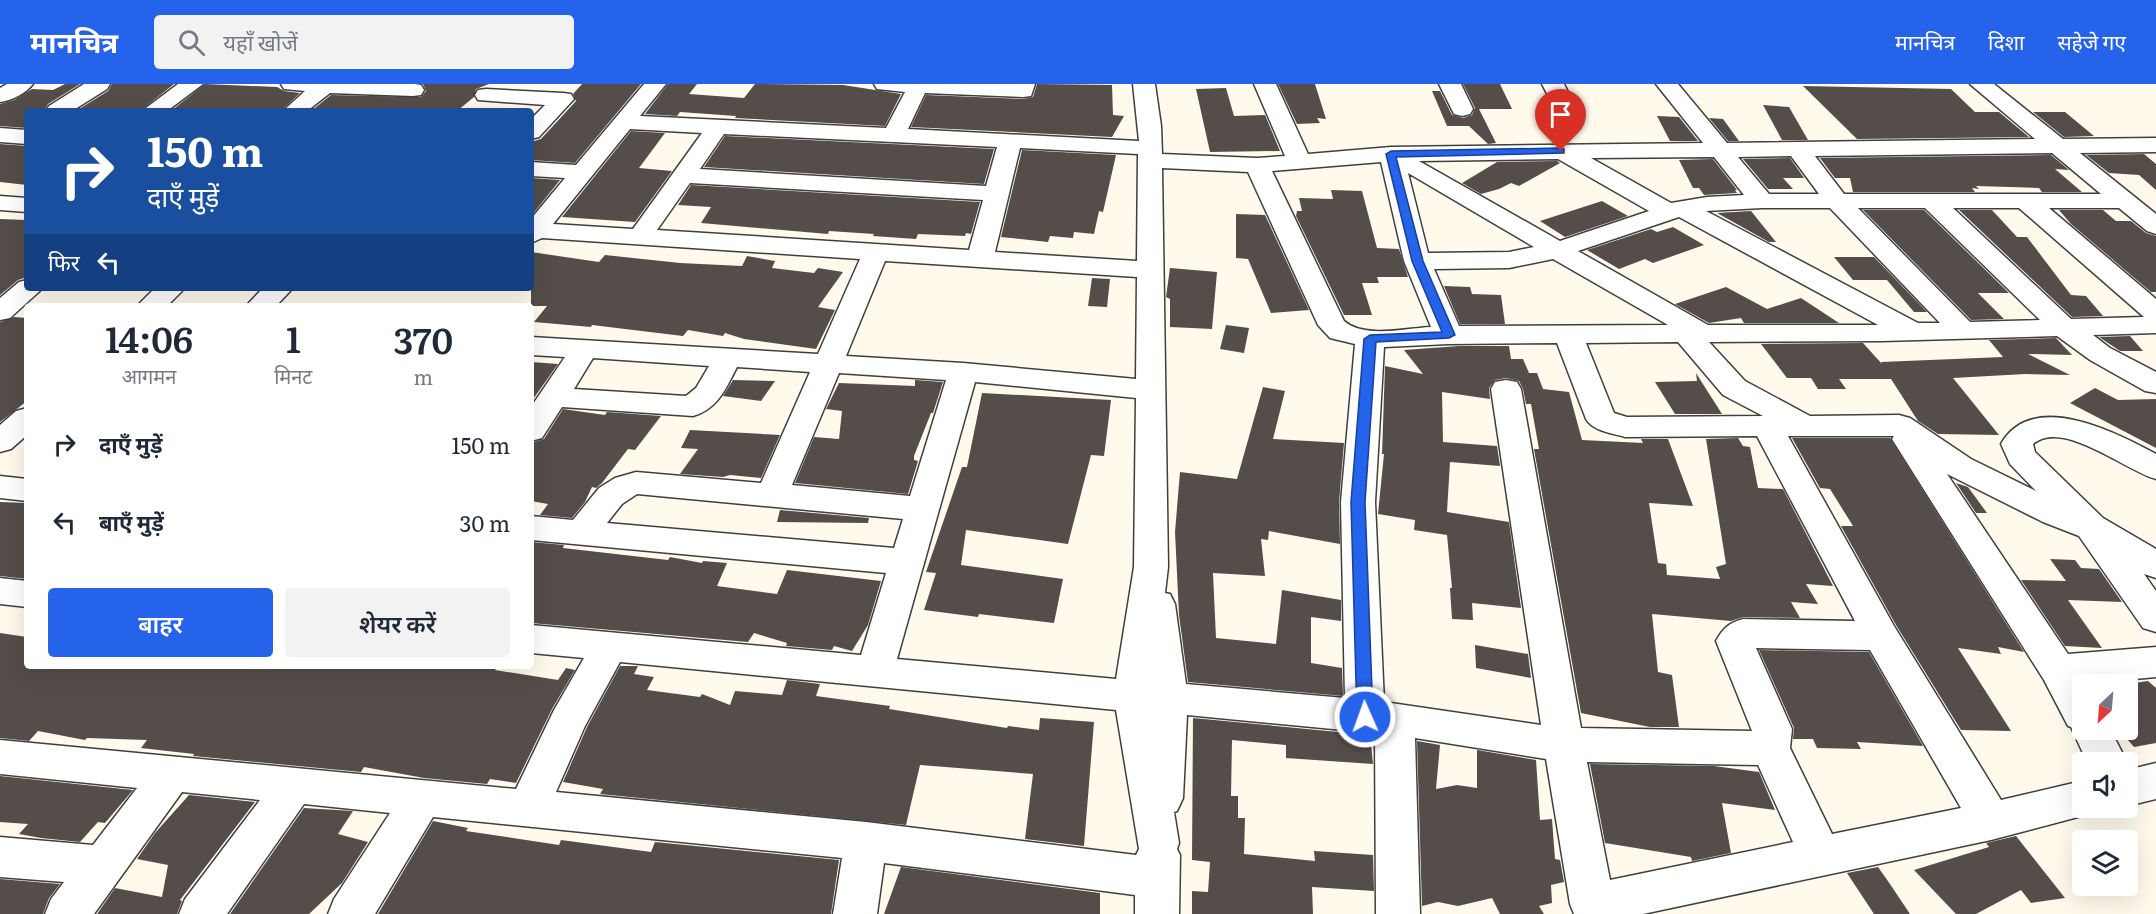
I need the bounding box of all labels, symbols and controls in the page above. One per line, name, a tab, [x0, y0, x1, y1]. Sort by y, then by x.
search box	[154, 15, 574, 69]
text: मानचित्र	[30, 20, 118, 62]
text: यहाँ खोजें	[223, 25, 298, 58]
text: मानचित्र	[1895, 25, 1955, 56]
text: दिशा	[1988, 25, 2024, 56]
text: सहेजे गए	[2057, 25, 2126, 56]
icon: search	[175, 26, 208, 59]
pin	[1535, 89, 1586, 151]
icon: arrive	[1544, 98, 1577, 131]
text: 150 m	[147, 118, 263, 180]
icon: right	[48, 132, 126, 210]
text: दाएँ मुड़ें	[147, 175, 219, 215]
text: फिर	[48, 245, 80, 278]
icon: left	[92, 246, 125, 279]
text: 14:06	[105, 311, 193, 364]
text: 1	[286, 311, 301, 364]
text: 370	[393, 312, 453, 365]
text: आगमन	[122, 360, 176, 390]
text: मिनट	[274, 360, 312, 390]
text: m	[414, 361, 433, 391]
text: दाएँ मुड़ें	[99, 427, 162, 460]
icon: right	[48, 428, 81, 461]
text: 150 m	[451, 428, 510, 461]
text: बाएँ मुड़ें	[99, 505, 164, 538]
icon: left	[48, 506, 81, 539]
text: 30 m	[460, 506, 510, 539]
button: बाहर	[48, 588, 273, 657]
button: शेयर करें	[285, 588, 510, 657]
north arrow	[2072, 674, 2138, 740]
map controls	[2072, 674, 2138, 896]
position arrow	[1333, 685, 1397, 749]
button: sound	[2072, 752, 2138, 818]
button: layers	[2072, 830, 2138, 896]

